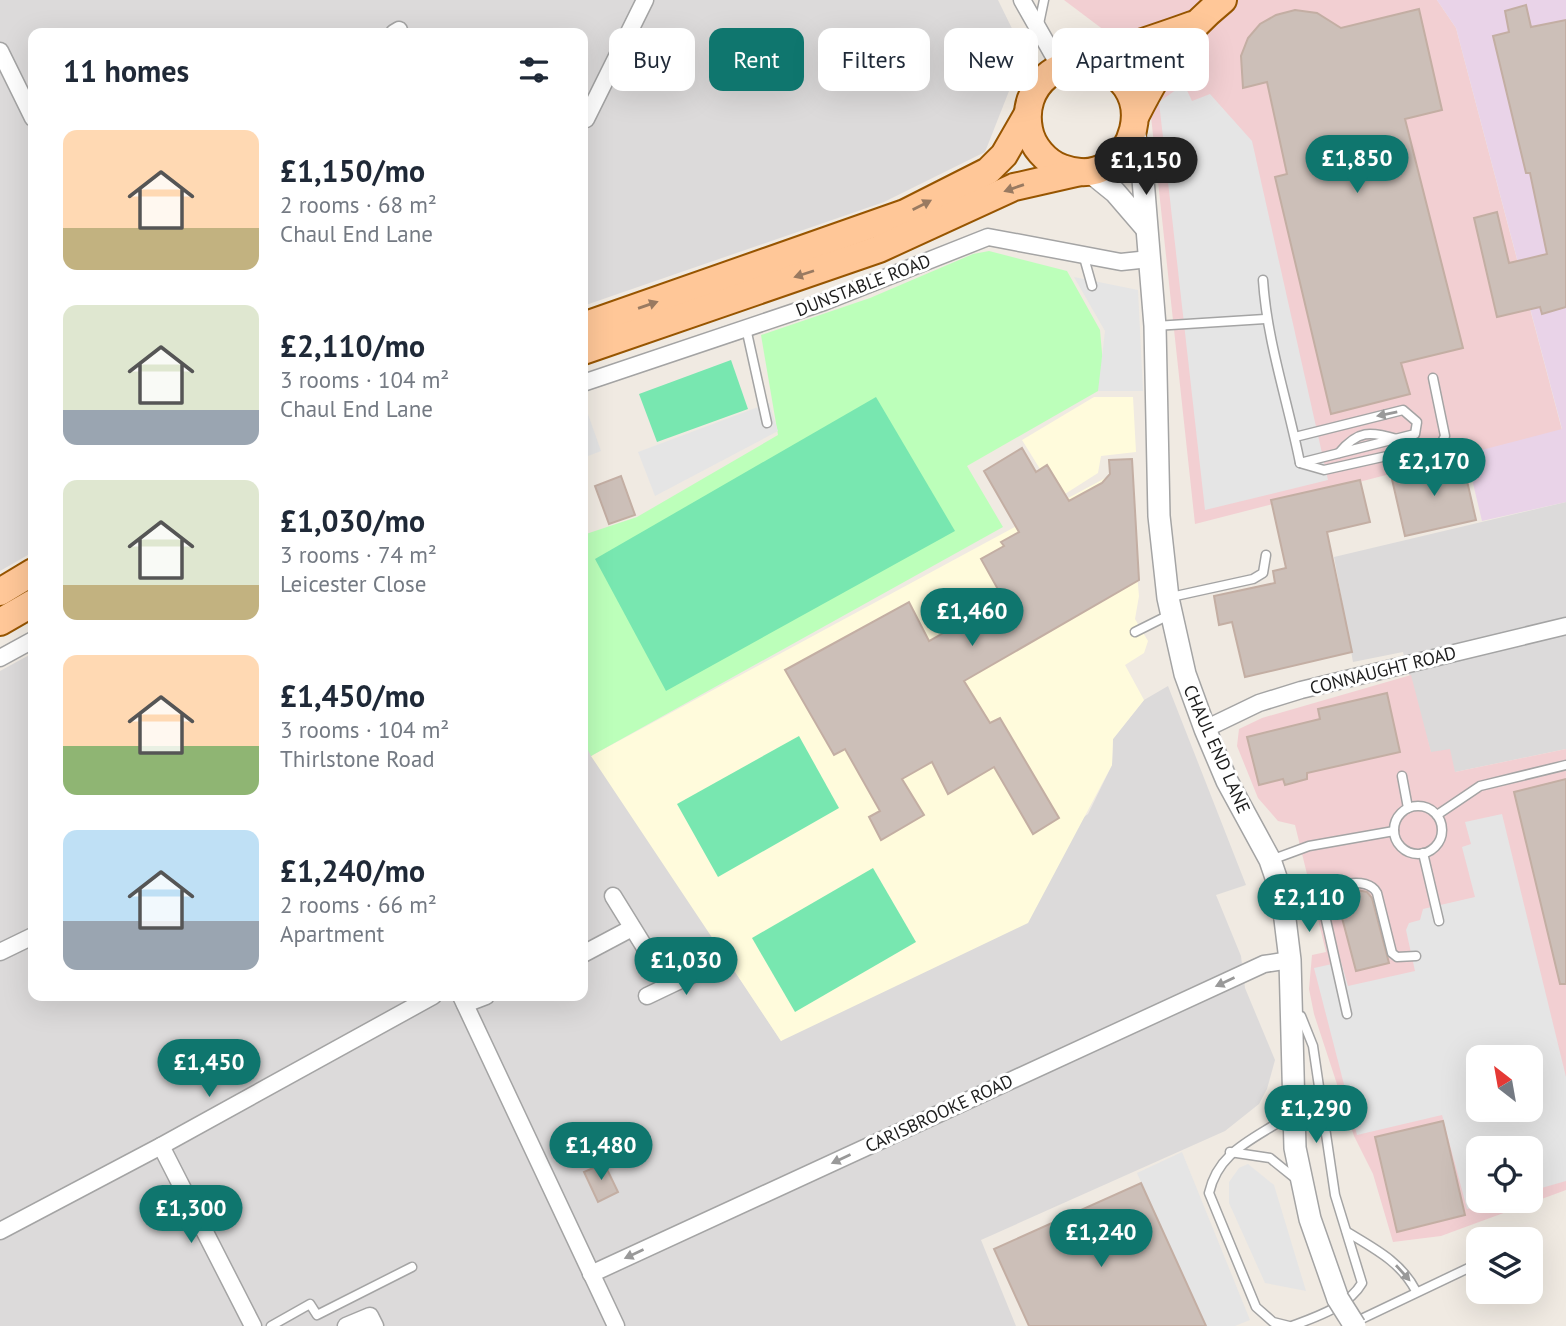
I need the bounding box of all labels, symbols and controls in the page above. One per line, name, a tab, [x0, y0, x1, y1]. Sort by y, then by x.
chip: Buy	[609, 28, 695, 91]
chip: Rent	[709, 28, 804, 91]
chip: Filters	[818, 28, 930, 91]
chip: New	[944, 28, 1038, 91]
chip: Apartment	[1052, 28, 1209, 91]
text: 11 homes	[63, 51, 189, 90]
icon: filters	[515, 51, 553, 89]
pin: £1,850	[1300, 136, 1414, 195]
pin: £1,150	[1089, 138, 1203, 197]
text: £1,850	[1321, 143, 1393, 172]
text: £1,150	[1110, 145, 1182, 174]
text: £1,150/mo	[280, 151, 425, 190]
icon: home	[119, 158, 203, 242]
one-way arrow	[1004, 183, 1025, 194]
text: 2 rooms · 68 m²	[280, 190, 437, 219]
one-way arrow	[912, 199, 932, 210]
text: Chaul End Lane	[280, 219, 433, 248]
street label: DUNSTABLE ROAD	[792, 249, 934, 321]
one-way arrow	[793, 269, 814, 280]
one-way arrow	[637, 299, 658, 310]
text: £2,110/mo	[280, 326, 425, 365]
icon: home	[119, 333, 203, 417]
text: 3 rooms · 104 m²	[280, 365, 449, 394]
text: Chaul End Lane	[280, 394, 433, 423]
one-way arrow	[1376, 408, 1398, 419]
pin: £2,170	[1377, 438, 1491, 498]
text: £2,170	[1398, 446, 1470, 475]
text: £1,030/mo	[280, 501, 425, 540]
icon: home	[119, 508, 203, 592]
text: 3 rooms · 74 m²	[280, 540, 437, 569]
text: Leicester Close	[280, 569, 426, 598]
pin: £1,460	[915, 588, 1029, 648]
text: £1,460	[936, 596, 1008, 625]
street label: CONNAUGHT ROAD	[1307, 641, 1459, 699]
text: £1,450/mo	[280, 676, 425, 715]
street label: CHAUL END LANE	[1178, 681, 1256, 817]
icon: home	[119, 683, 203, 767]
text: 3 rooms · 104 m²	[280, 715, 449, 744]
text: Thirlstone Road	[280, 744, 435, 773]
text: £1,240/mo	[280, 851, 425, 890]
icon: home	[119, 858, 203, 942]
pin: £2,110	[1252, 874, 1366, 934]
text: £2,110	[1273, 882, 1345, 911]
text: 2 rooms · 66 m²	[280, 890, 437, 919]
text: Apartment	[280, 919, 384, 948]
pin: £1,030	[629, 937, 743, 997]
text: £1,030	[650, 945, 722, 974]
one-way arrow	[1215, 976, 1236, 987]
pin: £1,450	[152, 1040, 266, 1099]
north arrow	[1466, 1045, 1544, 1122]
map controls	[1466, 1045, 1543, 1304]
text: £1,450	[173, 1047, 245, 1076]
street label: CARISBROOKE ROAD	[861, 1069, 1017, 1157]
pin: £1,290	[1259, 1086, 1373, 1145]
text: £1,290	[1280, 1093, 1352, 1122]
pin: £1,480	[544, 1122, 658, 1182]
text: £1,480	[565, 1130, 637, 1159]
button: locate	[1466, 1136, 1543, 1213]
one-way arrow	[831, 1153, 851, 1165]
pin: £1,300	[134, 1186, 248, 1245]
text: £1,300	[155, 1193, 227, 1222]
pin: £1,240	[1044, 1210, 1158, 1269]
text: £1,240	[1065, 1217, 1137, 1246]
button: layers	[1466, 1227, 1543, 1304]
one-way arrow	[624, 1248, 644, 1260]
one-way arrow	[1395, 1264, 1411, 1282]

